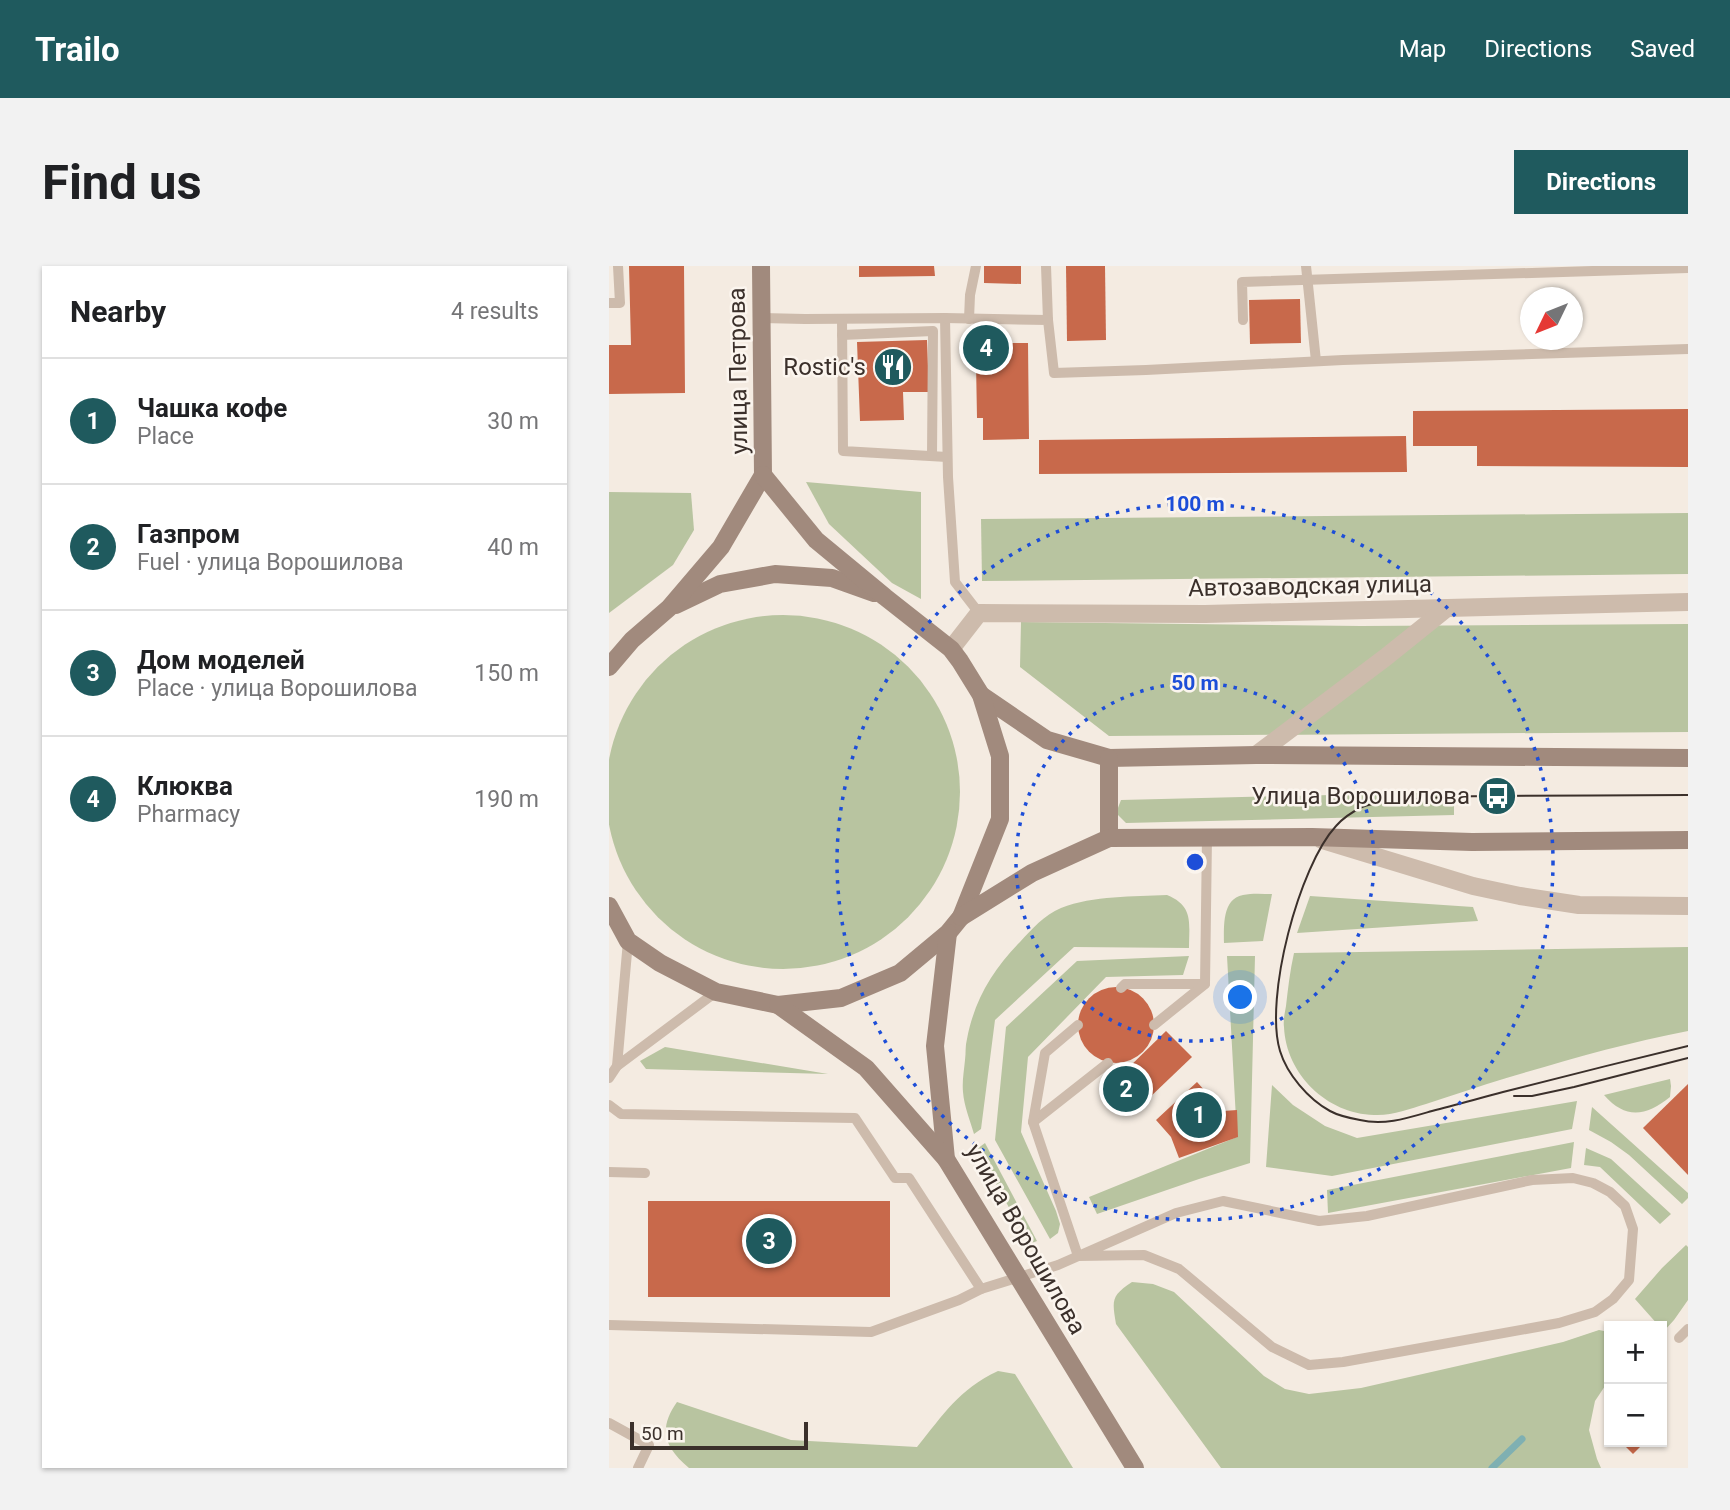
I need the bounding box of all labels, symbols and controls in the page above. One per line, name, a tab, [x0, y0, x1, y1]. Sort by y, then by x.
text: Trailo	[35, 30, 120, 69]
text: Map	[1399, 35, 1446, 63]
text: Directions	[1484, 35, 1592, 63]
text: Saved	[1630, 35, 1695, 63]
button: Directions	[1514, 150, 1688, 214]
text: Find us	[42, 154, 202, 211]
street label: улица Петрова	[723, 287, 753, 455]
north arrow	[1520, 287, 1583, 350]
text: Nearby	[70, 294, 166, 329]
text: 4 results	[451, 298, 539, 325]
pin: 4	[963, 322, 1009, 374]
restaurant icon: Rostic's	[872, 346, 914, 388]
place label: Rostic's	[783, 353, 866, 381]
text: Чашка кофе	[137, 393, 287, 423]
text: 1	[86, 408, 100, 435]
text: 30 m	[487, 408, 539, 435]
text: Place	[137, 423, 194, 450]
text: 100 m	[1165, 492, 1225, 516]
text: Газпром	[137, 519, 240, 549]
text: 2	[86, 534, 100, 561]
text: 40 m	[487, 534, 539, 561]
text: Fuel · улица Ворошилова	[137, 549, 404, 576]
street label: Автозаводская улица	[1188, 570, 1432, 602]
text: Дом моделей	[137, 645, 305, 675]
text: 3	[86, 660, 100, 687]
text: 150 m	[474, 660, 539, 687]
text: 50 m	[1171, 671, 1219, 695]
text: Place · улица Ворошилова	[137, 675, 418, 702]
text: Клюква	[137, 771, 233, 801]
bus stop icon: Улица Ворошилова	[1476, 775, 1518, 817]
place label: Улица Ворошилова	[1251, 782, 1470, 810]
text: 4	[86, 786, 100, 813]
text: 190 m	[474, 786, 539, 813]
text: Pharmacy	[137, 801, 240, 828]
centre of rings	[1183, 850, 1207, 874]
your location	[1223, 980, 1257, 1014]
pin: 2	[1103, 1063, 1149, 1115]
pin: 1	[1176, 1089, 1222, 1141]
street label: улица Ворошилова	[960, 1139, 1092, 1339]
pin: 3	[746, 1215, 792, 1267]
map controls	[1604, 1321, 1667, 1447]
button: +	[1604, 1321, 1667, 1384]
button: −	[1604, 1384, 1667, 1447]
scale bar	[630, 1419, 809, 1451]
text: 50 m	[641, 1422, 684, 1445]

